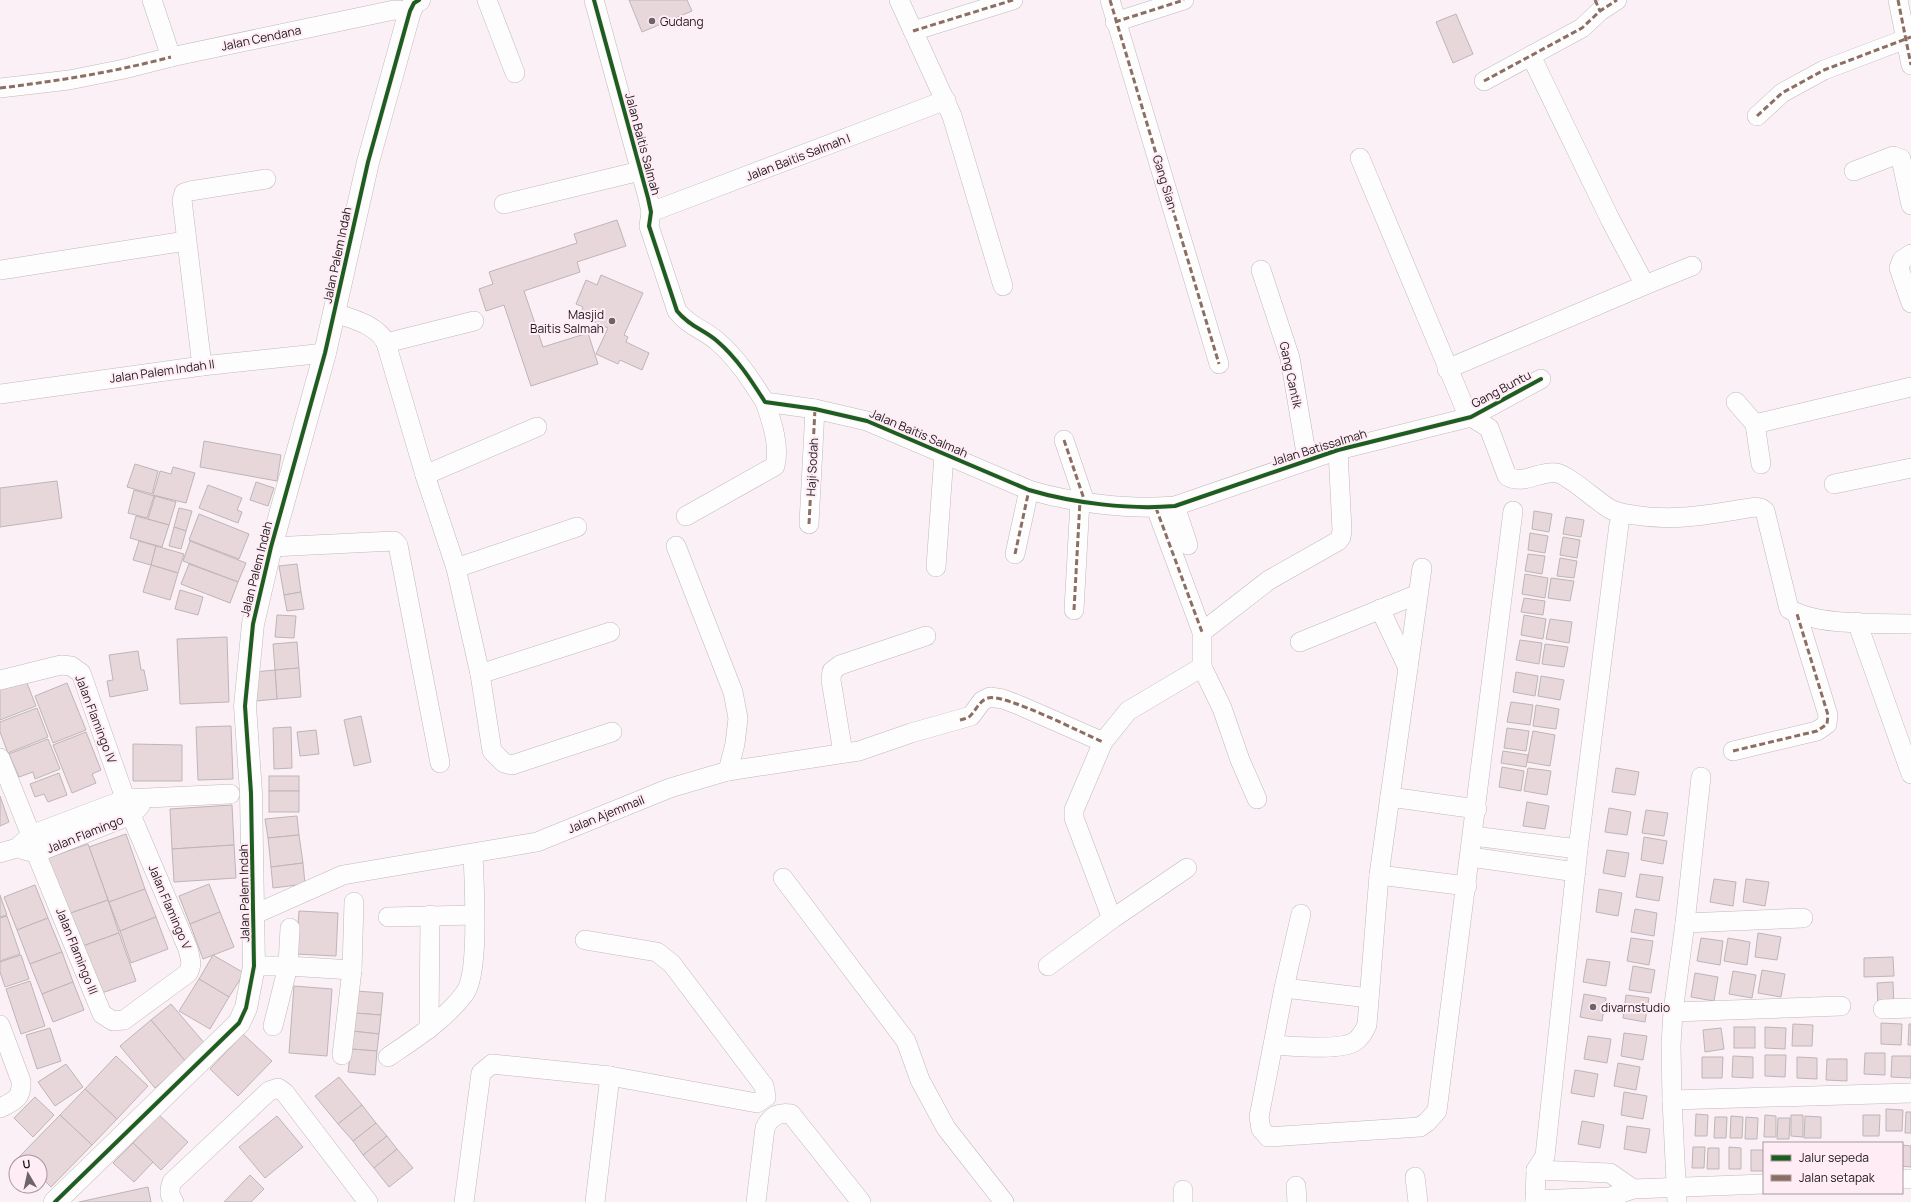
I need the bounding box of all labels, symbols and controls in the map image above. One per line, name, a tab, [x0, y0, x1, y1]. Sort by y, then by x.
place label: Gudang	[660, 13, 704, 30]
marker: Gudang	[647, 16, 657, 26]
street label: Jalan Cendana	[219, 21, 303, 55]
street label: Jalan Baitis Salmah	[621, 91, 665, 197]
street label: Jalan Baitis Salmah I	[743, 129, 853, 185]
street label: Gang Sian	[1149, 153, 1181, 211]
street label: Jalan Palem Indah	[319, 205, 355, 305]
place label: Masjid Baitis Salmah	[530, 306, 604, 337]
marker: Masjid Baitis Salmah	[607, 316, 617, 326]
street label: Gang Cantik	[1276, 340, 1307, 411]
street label: Jalan Palem Indah II	[108, 355, 216, 387]
street label: Gang Buntu	[1468, 366, 1534, 412]
street label: Jalan Baitis Salmah	[867, 405, 971, 461]
street label: Jalan Batissalmah	[1269, 424, 1369, 470]
street label: Haji Sodah	[802, 437, 822, 497]
street label: Jalan Palem Indah	[236, 519, 276, 619]
street label: Jalan Flamingo IV	[71, 672, 121, 766]
street label: Jalan Ajemmail	[565, 791, 647, 837]
street label: Jalan Flamingo	[44, 811, 126, 857]
street label: Jalan Palem Indah	[235, 844, 253, 942]
street label: Jalan Flamingo V	[144, 862, 196, 953]
street label: Jalan Flamingo III	[52, 905, 102, 997]
place label: divarnstudio	[1601, 999, 1670, 1016]
marker: divarnstudio	[1588, 1002, 1598, 1012]
legend	[1763, 1142, 1903, 1194]
text: Jalur sepeda	[1799, 1149, 1869, 1166]
north arrow	[8, 1154, 48, 1194]
text: U	[21, 1156, 32, 1172]
text: Jalan setapak	[1799, 1169, 1876, 1186]

